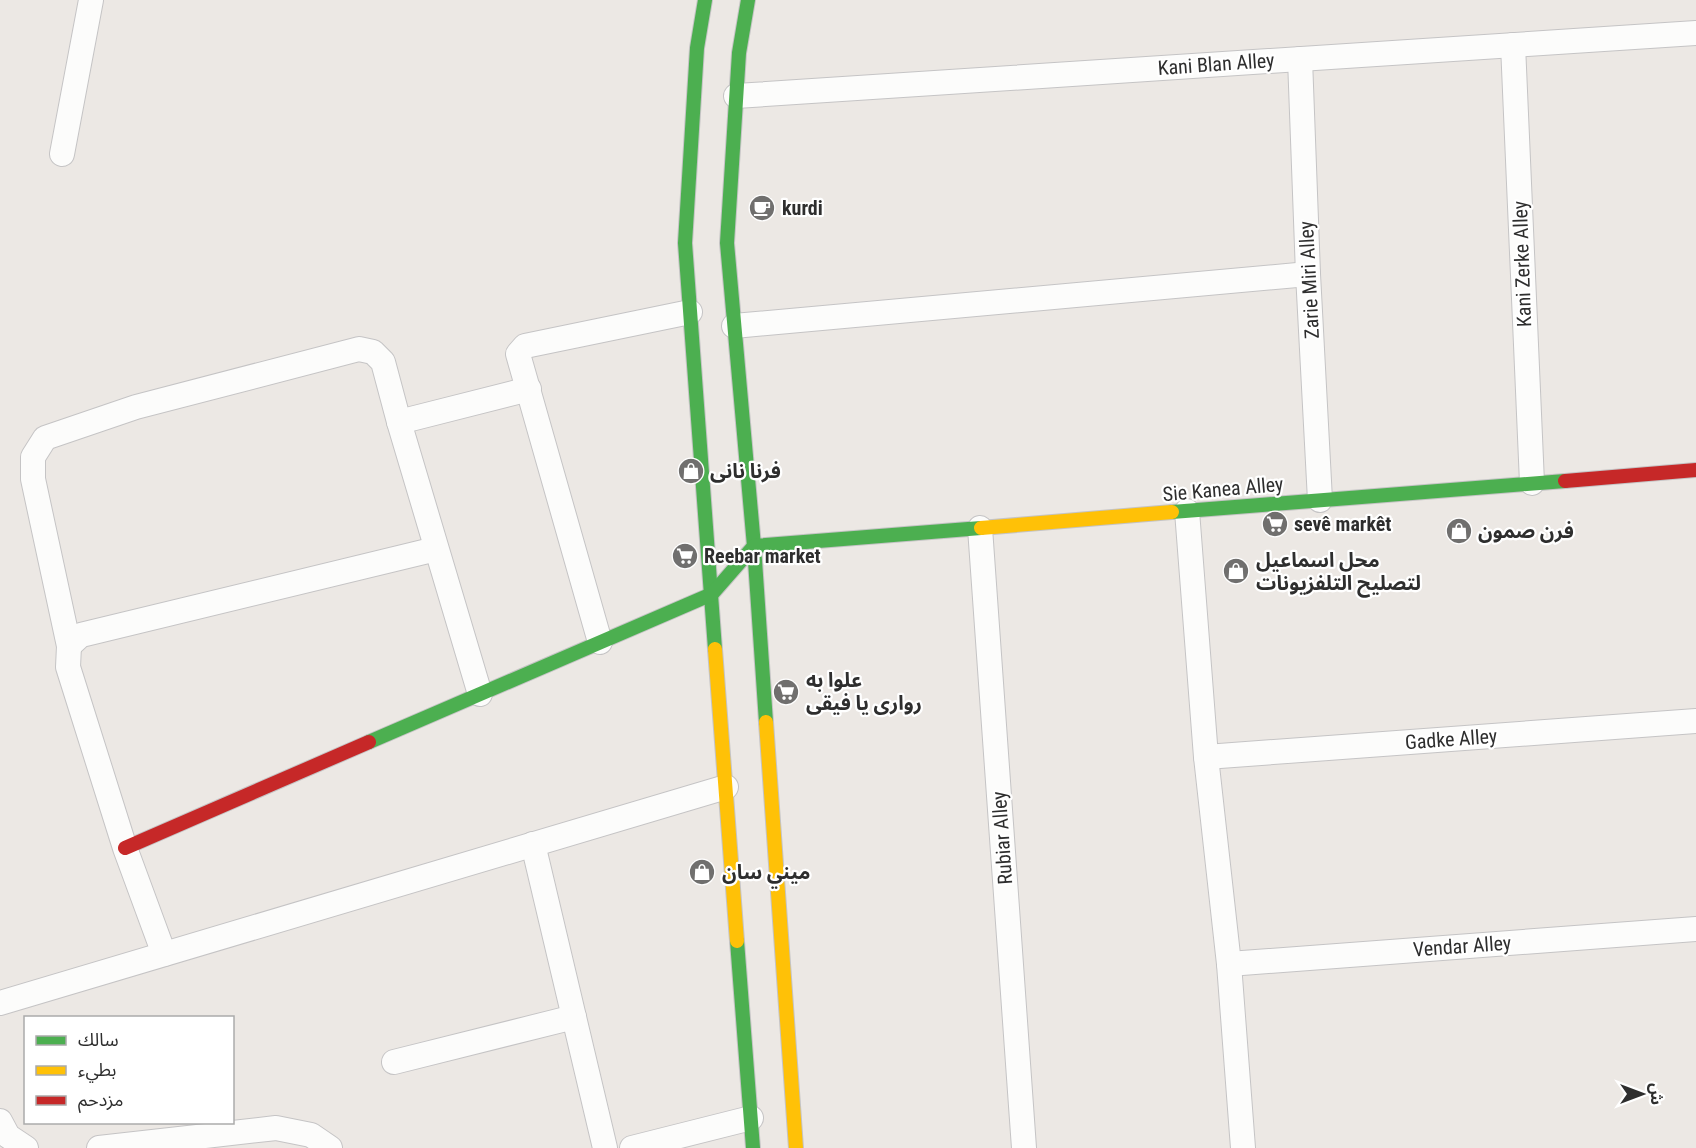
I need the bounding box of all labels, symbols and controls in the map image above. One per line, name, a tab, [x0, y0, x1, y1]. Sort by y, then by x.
street label: Kani Blan Alley	[1157, 48, 1275, 80]
cafe icon: kurdi	[747, 193, 777, 223]
place label: kurdi	[782, 196, 823, 220]
street label: Kani Zerke Alley	[1508, 201, 1536, 327]
street label: Zarie Miri Alley	[1294, 220, 1324, 340]
shop icon: فرنا نانى	[676, 456, 706, 486]
place label: فرنا نانى	[710, 459, 781, 483]
street label: Sie Kanea Alley	[1162, 472, 1284, 506]
supermarket icon: sevê markêt	[1260, 509, 1290, 539]
place label: sevê markêt	[1294, 512, 1392, 536]
shop icon: فرن صمون	[1444, 516, 1474, 546]
place label: فرن صمون	[1478, 519, 1574, 543]
supermarket icon: Reebar market	[670, 541, 700, 571]
place label: Reebar market	[704, 544, 821, 568]
place label: محل اسماعيل لتصليح التلفزيونات	[1256, 548, 1421, 598]
shop icon: محل اسماعيل لتصليح التلفزيونات	[1221, 556, 1251, 586]
place label: علوا به رواری یا فیقی	[806, 668, 922, 715]
supermarket icon: علوا به رواری یا فیقی	[771, 677, 801, 707]
street label: Gadke Alley	[1404, 724, 1498, 754]
street label: Rubiar Alley	[987, 791, 1017, 885]
shop icon: ميني سان	[687, 857, 717, 887]
place label: ميني سان	[722, 860, 810, 889]
street label: Vendar Alley	[1412, 931, 1512, 961]
legend	[24, 1016, 234, 1124]
text: سالك	[78, 1029, 119, 1050]
text: بطيء	[78, 1059, 116, 1083]
north arrow	[1612, 1064, 1672, 1124]
text: ش	[1647, 1083, 1666, 1105]
text: مزدحم	[78, 1089, 123, 1113]

